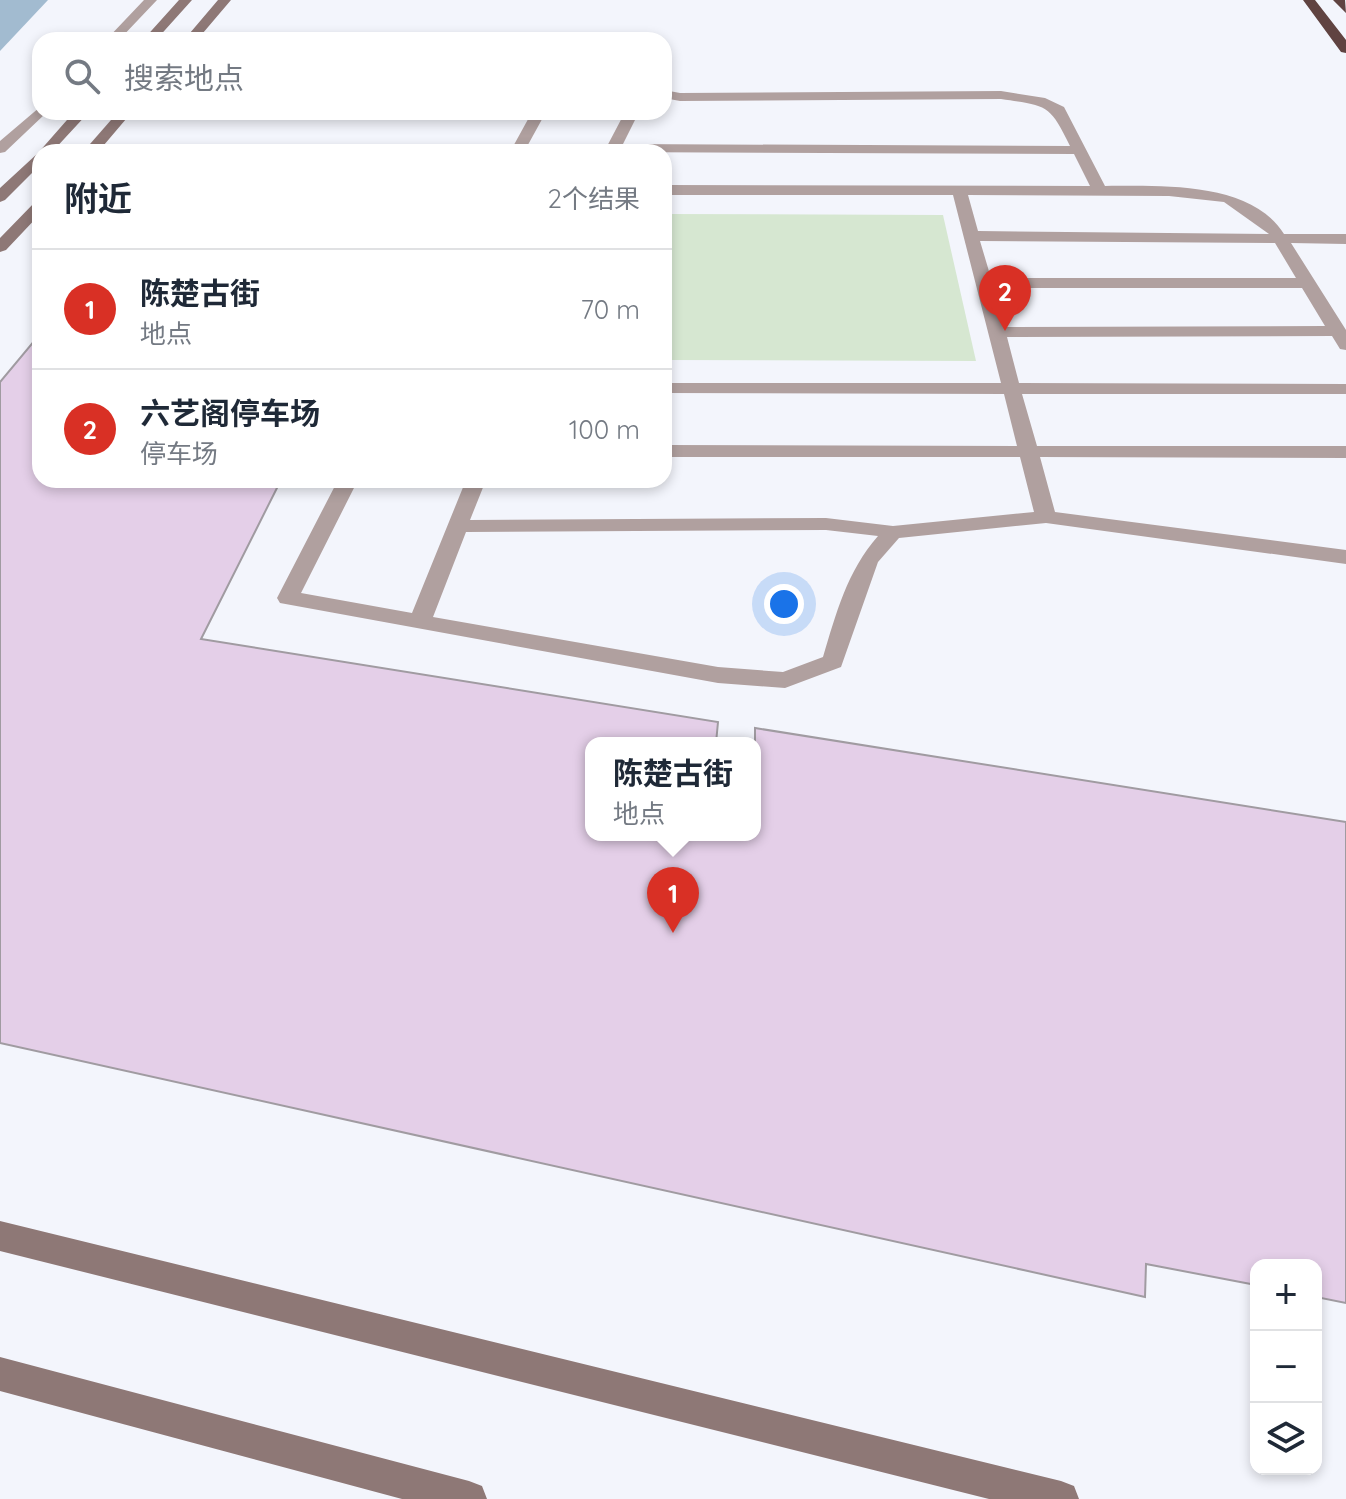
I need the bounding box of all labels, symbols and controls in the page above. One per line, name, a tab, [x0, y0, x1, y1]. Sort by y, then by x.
search box	[32, 32, 672, 120]
icon: search	[60, 54, 104, 98]
text: 搜索地点	[124, 59, 244, 97]
text: 附近	[64, 177, 132, 220]
text: 2个结果	[548, 182, 640, 215]
pin: 2	[979, 265, 1031, 331]
text: 陈楚古街	[140, 274, 260, 312]
text: 1	[85, 293, 95, 326]
text: 70 m	[580, 293, 640, 326]
text: 地点	[140, 317, 192, 350]
text: 六艺阁停车场	[140, 394, 320, 432]
text: 2	[83, 413, 97, 446]
text: 100 m	[569, 413, 640, 446]
text: 停车场	[140, 437, 218, 470]
your location	[764, 584, 804, 624]
popup	[585, 737, 761, 841]
text: 陈楚古街	[613, 754, 733, 792]
text: 地点	[613, 797, 665, 830]
pin: 1	[647, 867, 699, 933]
map controls	[1250, 1259, 1322, 1475]
button: +	[1250, 1259, 1322, 1331]
button: −	[1250, 1331, 1322, 1403]
button: layers	[1250, 1403, 1322, 1475]

